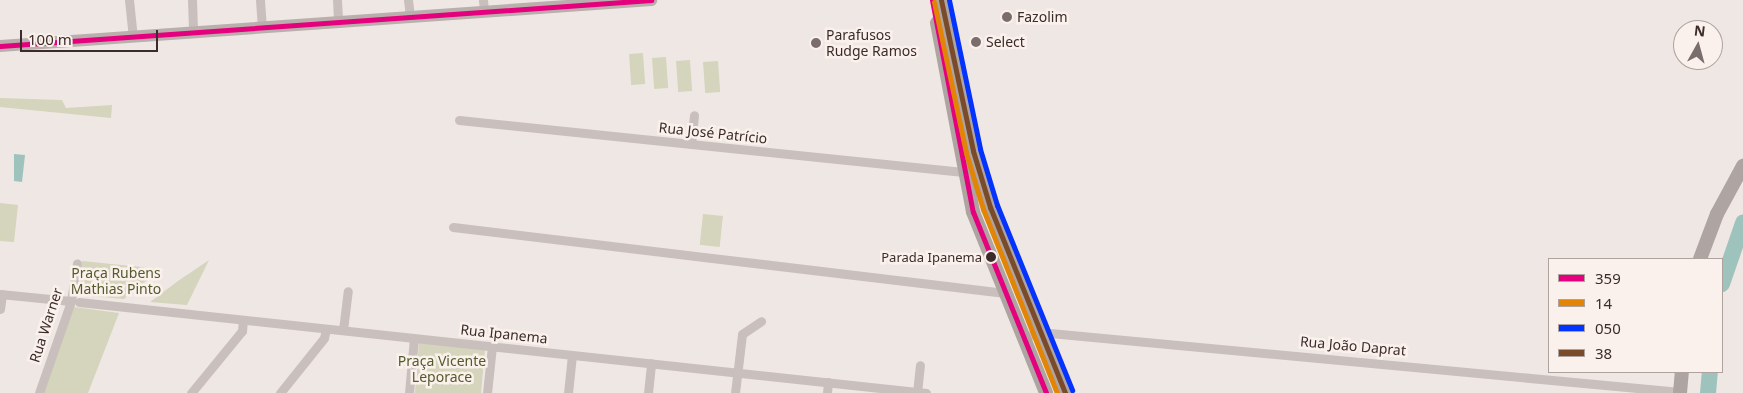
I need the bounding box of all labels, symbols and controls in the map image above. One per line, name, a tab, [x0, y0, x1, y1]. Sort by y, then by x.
place label: Fazolim	[1017, 9, 1067, 25]
marker: Fazolim	[1001, 11, 1013, 23]
scale bar	[22, 20, 160, 52]
north arrow	[1673, 20, 1723, 70]
text: N	[1693, 20, 1707, 41]
place label: Parafusos Rudge Ramos	[826, 27, 917, 59]
text: 100 m	[28, 29, 72, 49]
place label: Select	[986, 34, 1025, 50]
marker: Select	[970, 36, 982, 48]
marker: Parafusos Rudge Ramos	[810, 37, 822, 49]
street label: Rua José Patrício	[658, 119, 768, 147]
place label: Parada Ipanema	[881, 249, 982, 265]
marker: Parada Ipanema	[986, 252, 996, 262]
legend	[1548, 258, 1723, 373]
park label: Praça Rubens Mathias Pinto	[71, 265, 161, 298]
text: 359	[1595, 268, 1621, 288]
street label: Rua Warner	[26, 286, 66, 364]
text: 14	[1595, 293, 1612, 313]
text: 050	[1595, 318, 1621, 338]
street label: Rua Ipanema	[460, 321, 548, 347]
street label: Rua João Daprat	[1299, 333, 1407, 359]
text: 38	[1595, 343, 1612, 363]
park label: Praça Vicente Leporace	[398, 353, 486, 386]

